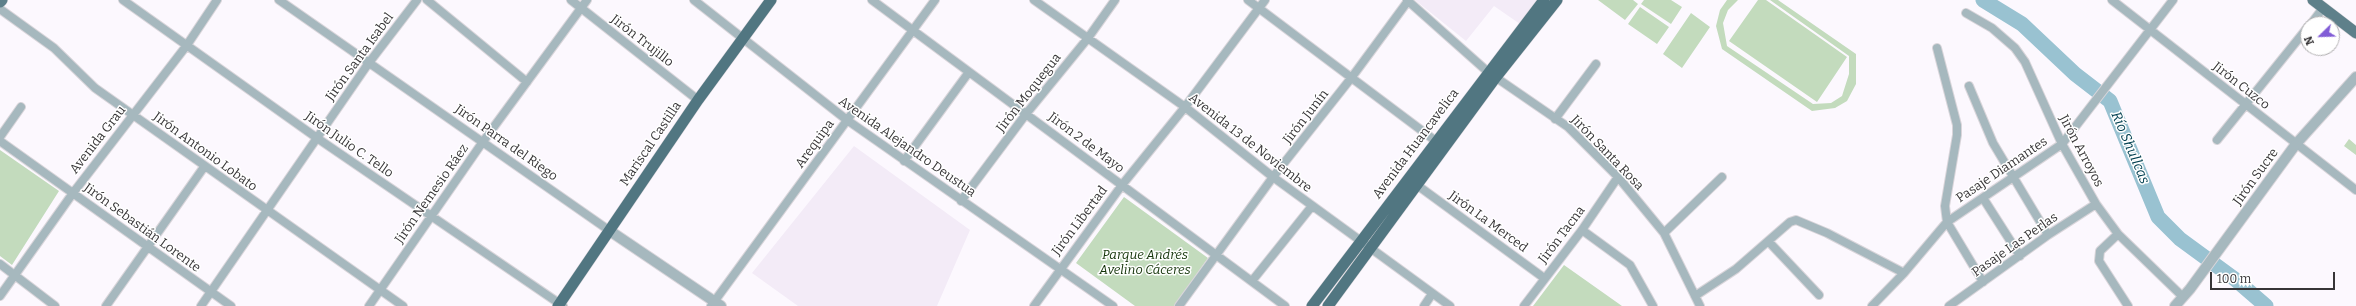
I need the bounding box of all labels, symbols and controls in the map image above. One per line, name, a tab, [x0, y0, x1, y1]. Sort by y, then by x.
street label: Jirón Santa Isabel	[323, 10, 397, 104]
street label: Jirón Trujillo	[608, 12, 676, 70]
north arrow	[2300, 16, 2340, 56]
text: N	[2302, 34, 2317, 47]
street label: Jirón Moquegua	[993, 50, 1065, 136]
street label: Jirón Cuzco	[2209, 59, 2273, 113]
street label: Avenida Huancavelica	[1370, 86, 1462, 202]
street label: Jirón Junín	[1280, 87, 1332, 147]
street label: Avenida 13 de Noviembre	[1185, 90, 1315, 196]
street label: Avenida Alejandro Deustua	[835, 94, 979, 200]
street label: Mariscal Castilla	[617, 99, 685, 189]
street label: Jirón Parra del Riego	[451, 102, 561, 184]
street label: Avenida Grau	[67, 103, 129, 177]
street label: Jirón Antonio Lobato	[150, 109, 260, 195]
street label: Jirón Julio C. Tello	[302, 109, 396, 181]
street label: Jirón 2 de Mayo	[1045, 109, 1127, 177]
water label: Río Shullcas	[2107, 109, 2153, 187]
street label: Jirón Santa Rosa	[1567, 112, 1647, 194]
street label: Jirón Arroyos	[2055, 112, 2107, 190]
street label: Arequipa	[792, 117, 838, 171]
street label: Pasaje Diamantes	[1953, 134, 2051, 206]
street label: Jirón Nemesio Ráez	[392, 141, 472, 247]
street label: Jirón Sucre	[2230, 145, 2282, 209]
street label: Jirón Sebastián Lorente	[80, 180, 204, 276]
street label: Jirón Libertad	[1049, 183, 1111, 259]
street label: Jirón La Merced	[1445, 188, 1531, 256]
street label: Jirón Tacna	[1535, 203, 1589, 267]
street label: Pasaje Las Perlas	[1969, 210, 2061, 280]
park label: Parque Andrés Avelino Cáceres	[1099, 247, 1191, 278]
scale bar	[2212, 264, 2337, 290]
text: 100 m	[2217, 272, 2251, 286]

